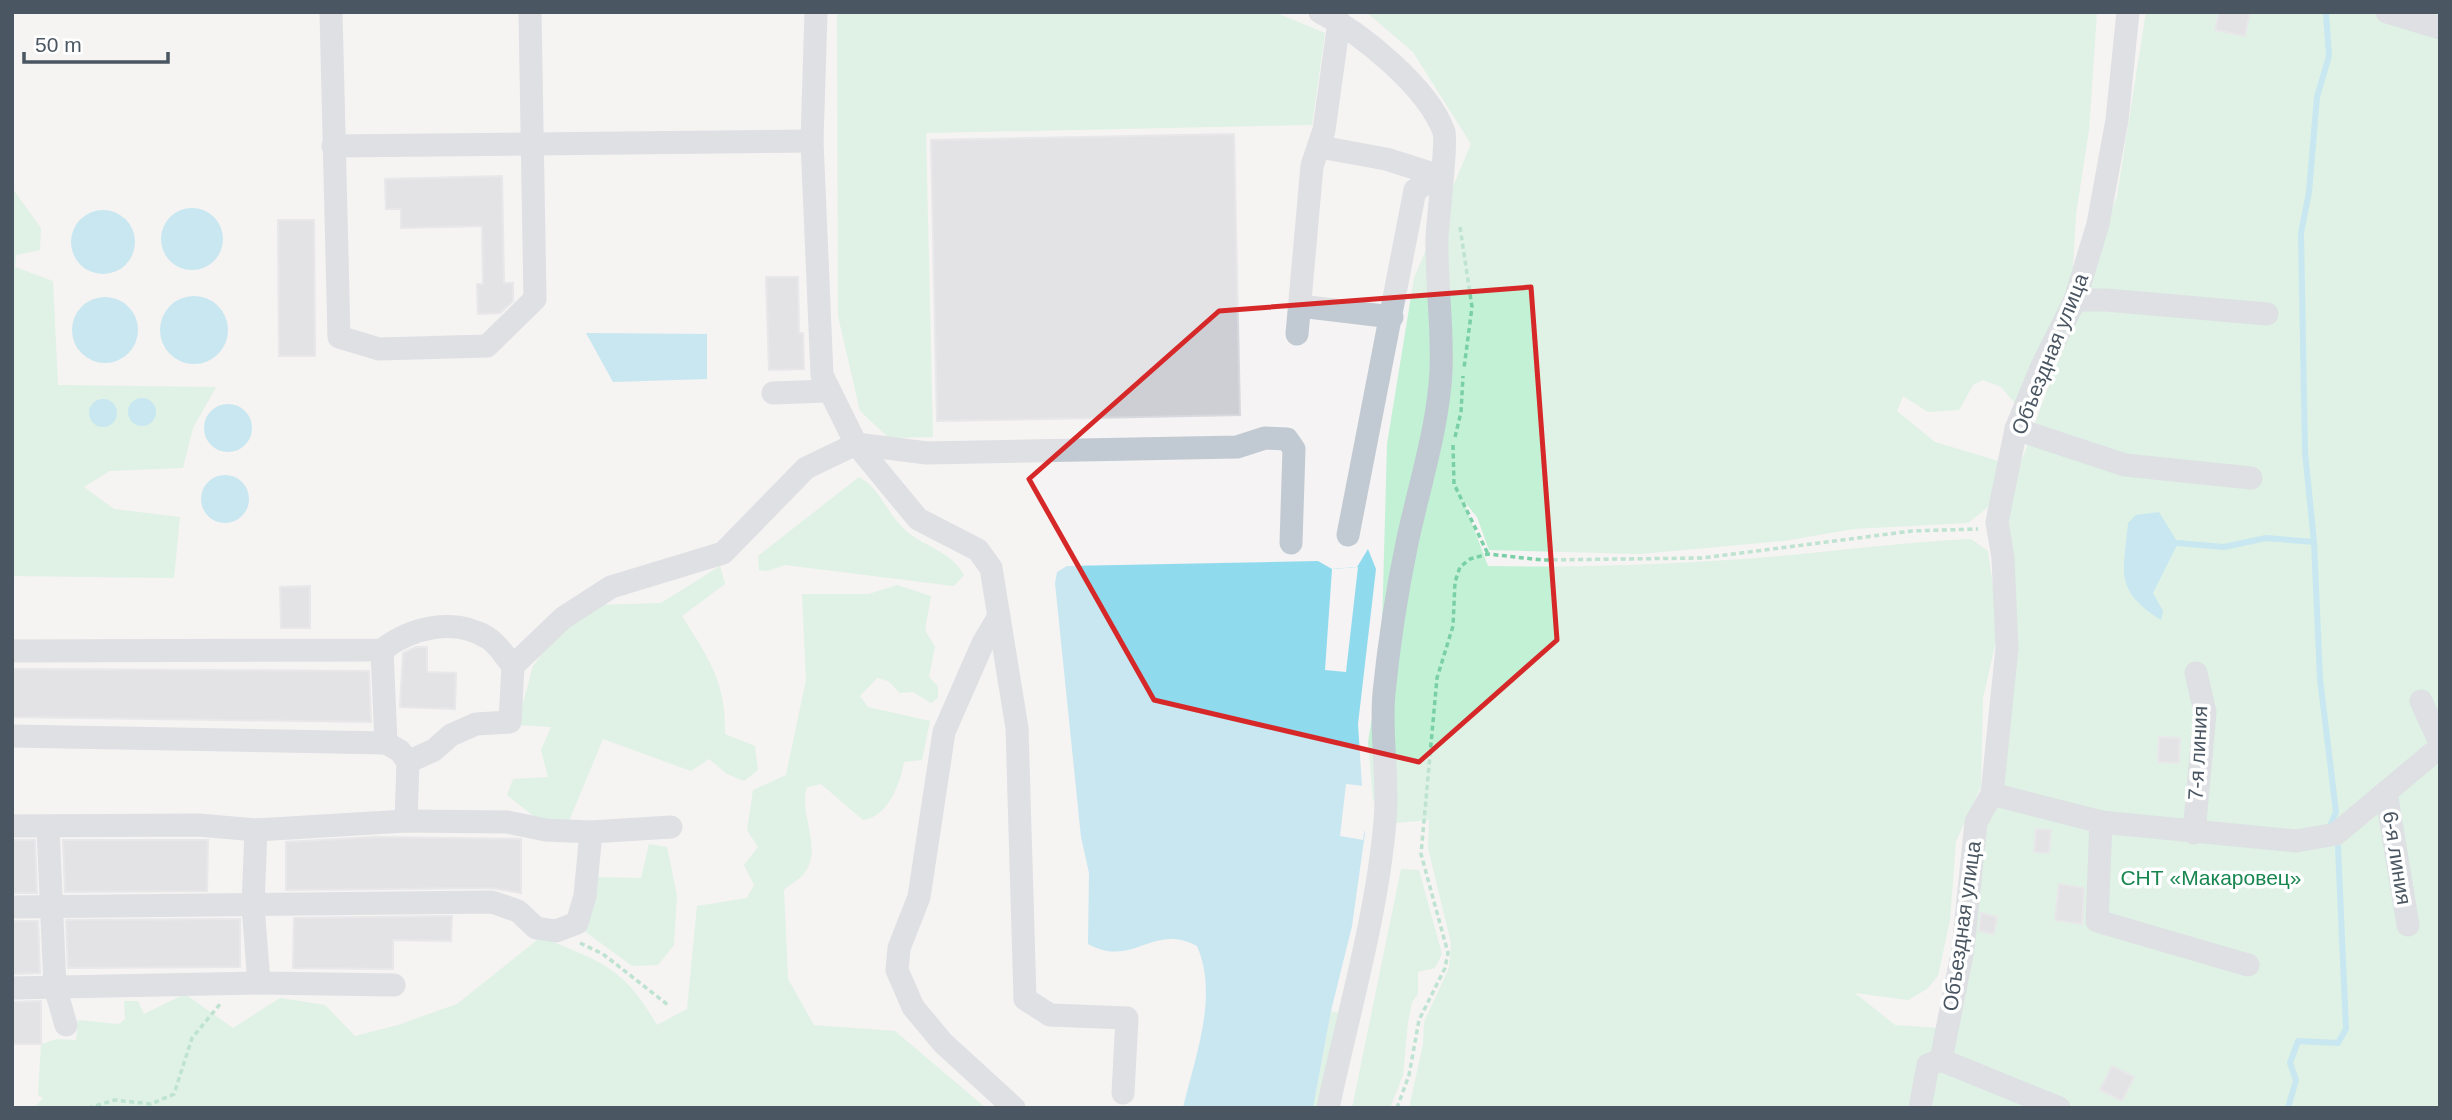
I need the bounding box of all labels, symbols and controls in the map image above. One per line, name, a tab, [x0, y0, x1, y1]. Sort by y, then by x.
scale bar	[24, 21, 168, 65]
text: 50 m	[35, 33, 82, 56]
street label: Объездная улица	[2007, 270, 2092, 438]
street label: 7-я линия	[2184, 705, 2211, 801]
street label: 6-я линия	[2379, 809, 2416, 906]
street label: Объездная улица	[1938, 839, 1985, 1013]
park label: СНТ «Макаровец»	[2120, 866, 2302, 889]

